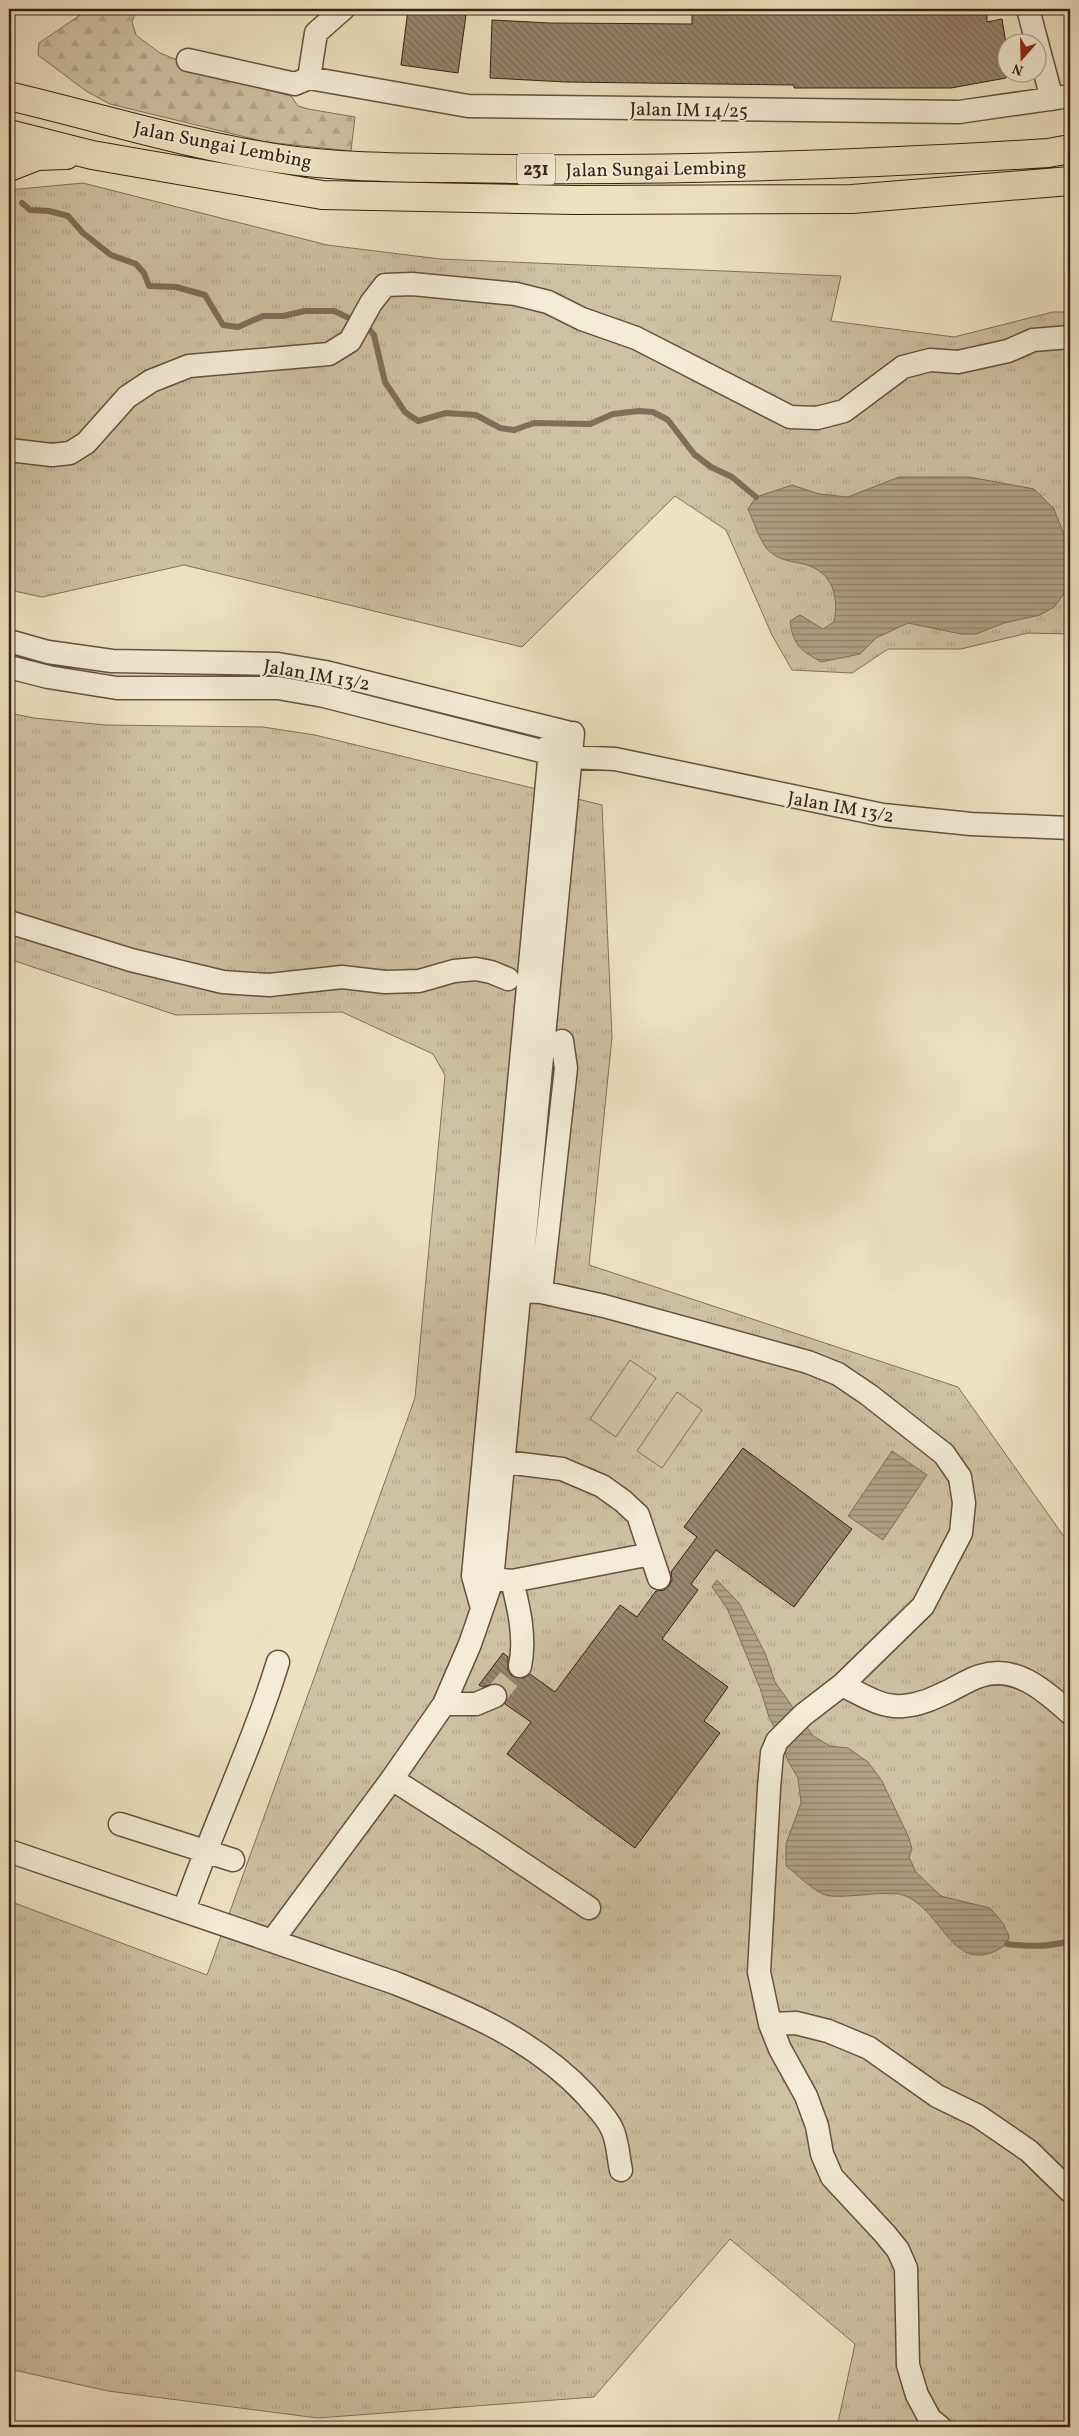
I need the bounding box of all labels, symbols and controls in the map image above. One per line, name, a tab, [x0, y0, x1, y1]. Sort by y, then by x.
north arrow	[996, 32, 1046, 82]
text: N	[1010, 58, 1026, 79]
street label: Jalan IM 14/25	[630, 97, 748, 125]
street label: Jalan Sungai Lembing	[131, 116, 314, 176]
road number: 231	[517, 153, 555, 184]
street label: Jalan Sungai Lembing	[565, 155, 747, 185]
street label: Jalan IM 13/2	[261, 654, 372, 698]
street label: Jalan IM 13/2	[785, 786, 896, 830]

